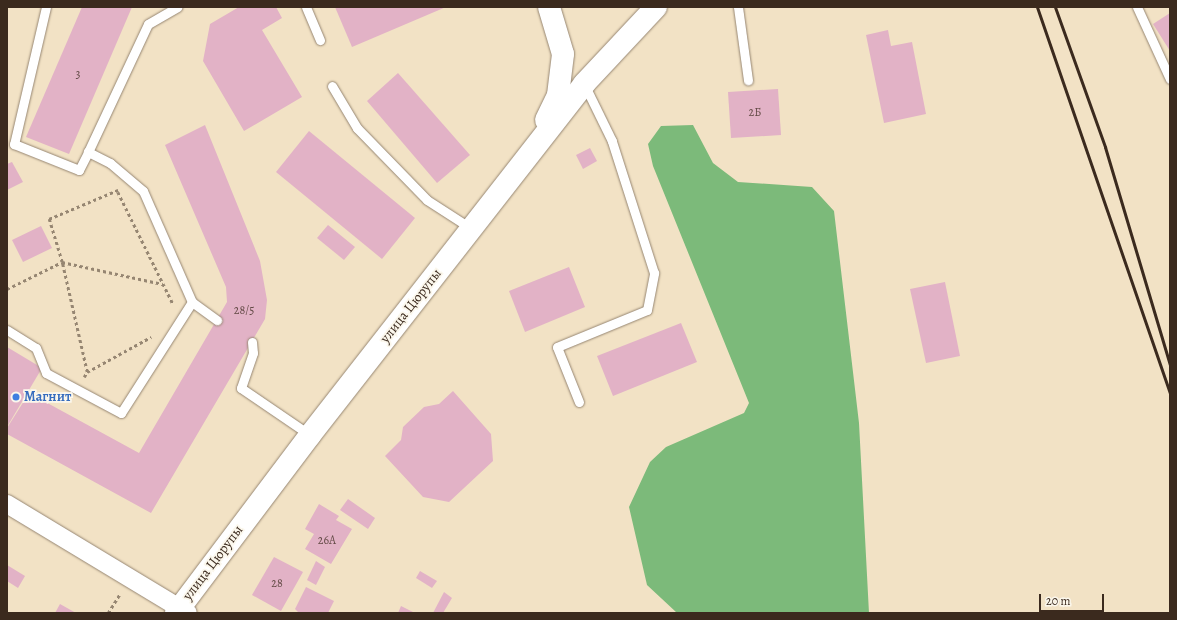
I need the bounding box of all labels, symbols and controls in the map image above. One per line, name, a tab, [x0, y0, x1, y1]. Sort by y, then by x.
house number: 3	[76, 68, 80, 82]
house number: 2Б	[749, 106, 761, 120]
street label: улица Цюрупы	[377, 266, 445, 346]
house number: 28/5	[234, 304, 254, 318]
place label: Магнит	[24, 389, 71, 405]
marker: Магнит	[11, 392, 21, 402]
street label: улица Цюрупы	[179, 522, 247, 604]
house number: 26А	[318, 534, 336, 548]
house number: 28	[271, 577, 283, 591]
scale bar	[1041, 586, 1106, 612]
text: 20 m	[1046, 593, 1070, 609]

